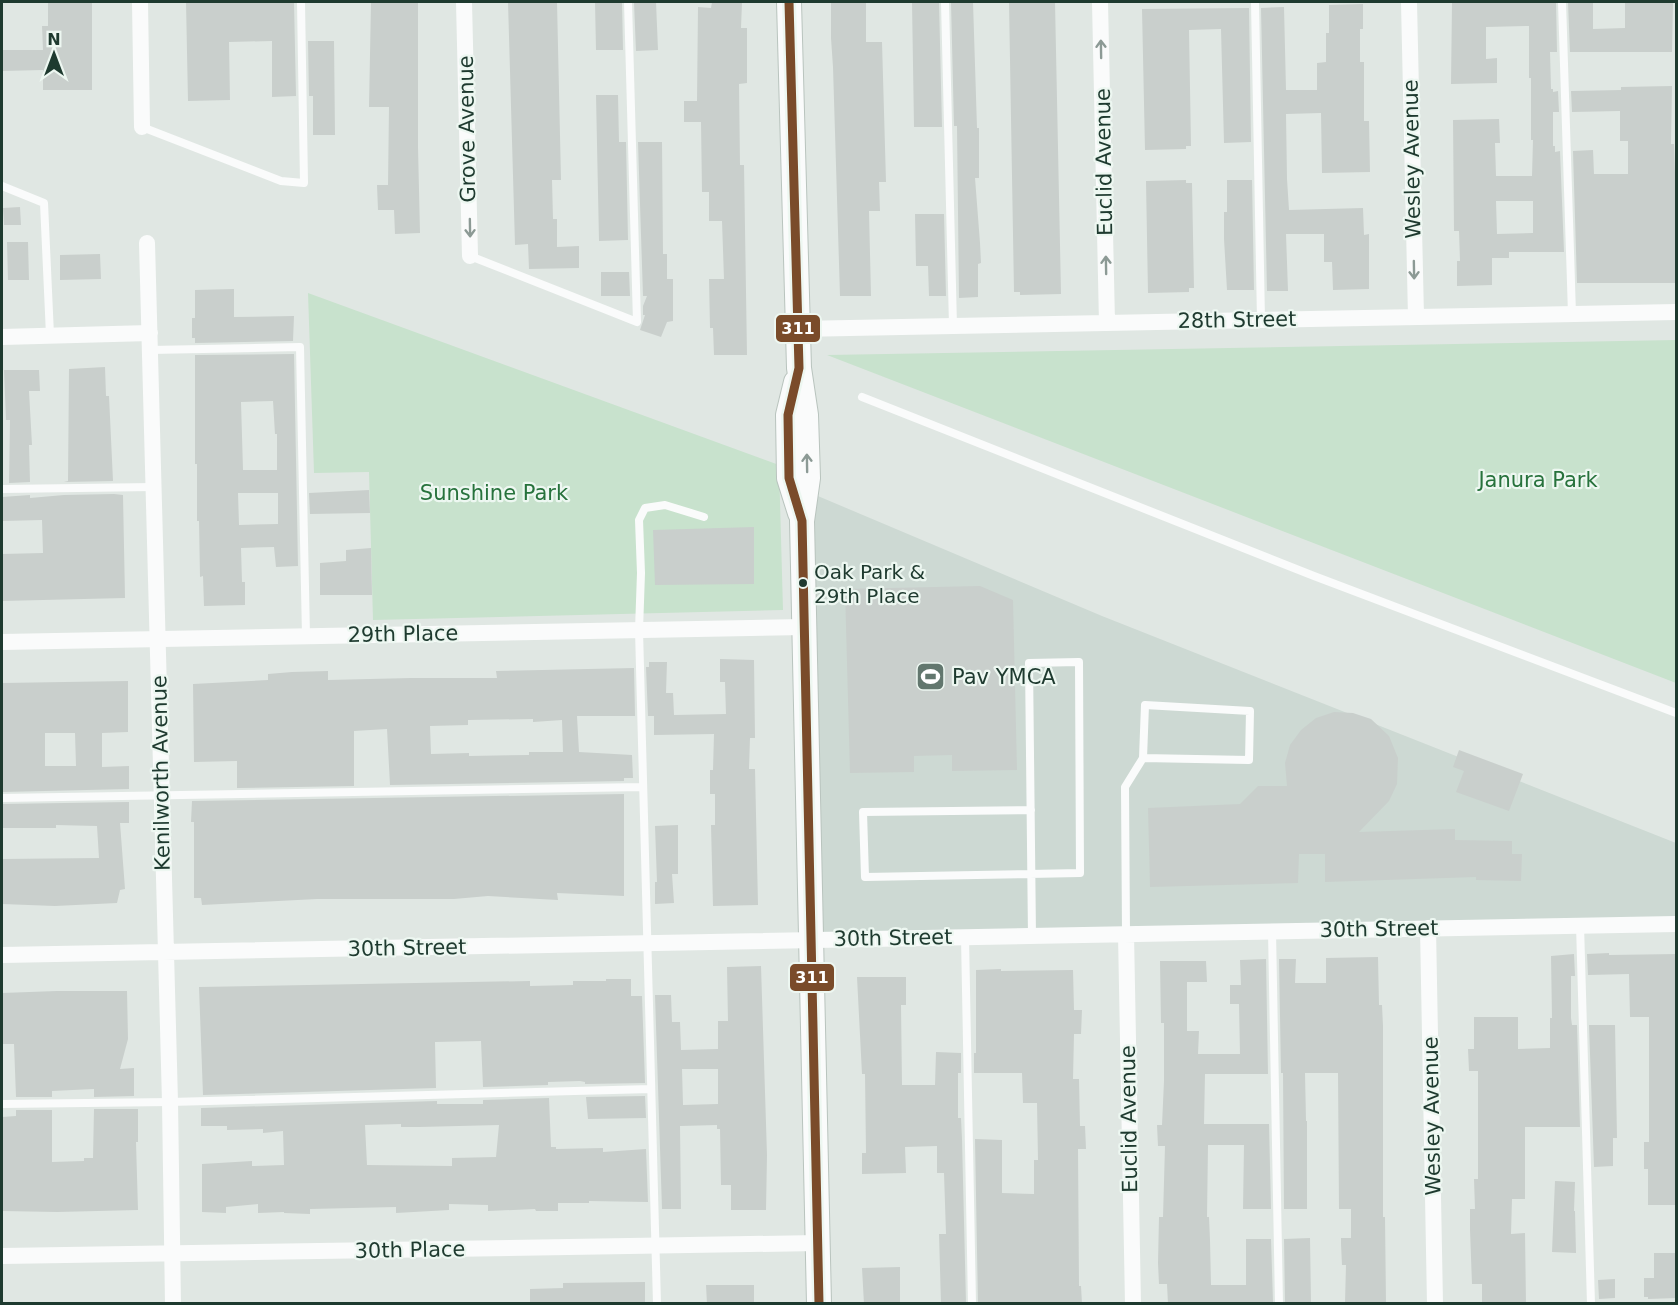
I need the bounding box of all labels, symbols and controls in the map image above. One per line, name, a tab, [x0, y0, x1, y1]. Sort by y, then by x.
north arrow	[24, 24, 84, 84]
text: N	[47, 30, 61, 49]
one-way arrow	[1096, 39, 1107, 59]
street label: Grove Avenue	[454, 55, 480, 203]
street label: Wesley Avenue	[1399, 79, 1425, 239]
street label: Euclid Avenue	[1091, 88, 1117, 236]
one-way arrow	[464, 217, 475, 237]
one-way arrow	[1100, 255, 1112, 275]
one-way arrow	[1409, 259, 1420, 279]
street label: 28th Street	[1177, 307, 1297, 333]
line badge: 311	[775, 314, 821, 343]
text: 311	[781, 319, 815, 338]
one-way arrow	[802, 454, 813, 474]
park label: Janura Park	[1476, 468, 1598, 492]
park label: Sunshine Park	[420, 481, 569, 505]
place label: Oak Park & 29th Place	[814, 560, 925, 608]
marker: Oak Park & 29th Place	[797, 577, 809, 589]
street label: 29th Place	[347, 621, 459, 647]
sports icon: Pav YMCA	[915, 661, 947, 693]
place label: Pav YMCA	[952, 665, 1056, 689]
street label: Kenilworth Avenue	[147, 675, 175, 871]
street label: 30th Street	[1319, 916, 1439, 942]
street label: 30th Street	[833, 925, 953, 951]
street label: 30th Street	[347, 935, 467, 961]
line badge: 311	[789, 963, 835, 992]
text: 311	[795, 968, 829, 987]
street label: Wesley Avenue	[1419, 1036, 1445, 1196]
street label: Euclid Avenue	[1116, 1045, 1142, 1193]
street label: 30th Place	[354, 1237, 466, 1263]

